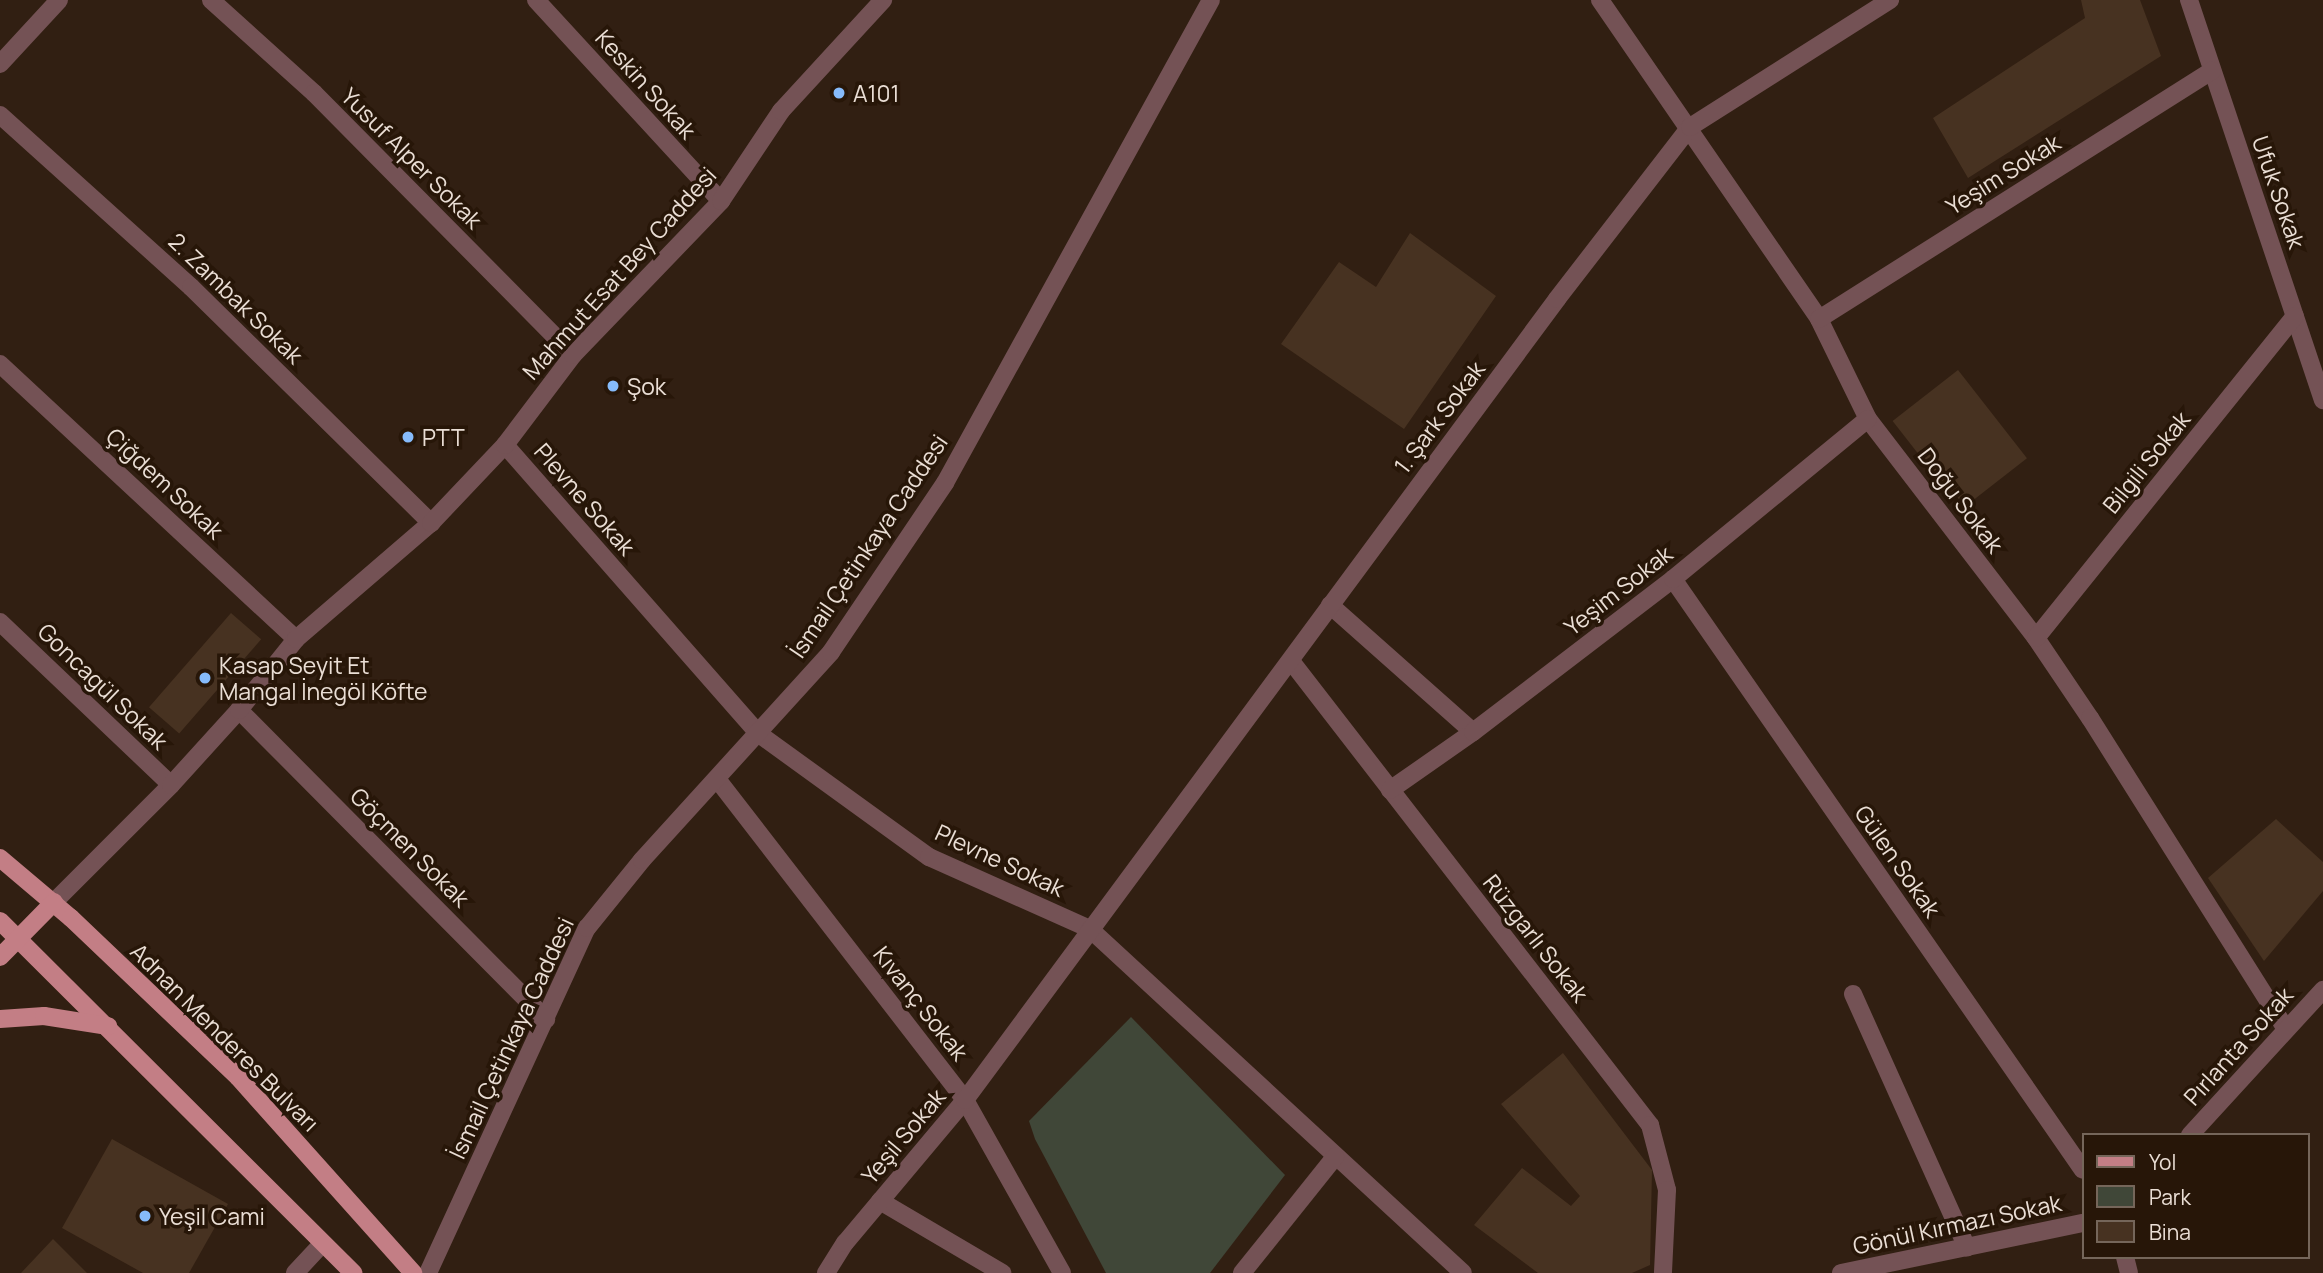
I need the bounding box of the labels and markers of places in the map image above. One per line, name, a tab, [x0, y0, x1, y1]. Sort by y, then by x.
place label: A101	[853, 79, 900, 107]
marker: A101	[831, 85, 847, 101]
place label: Şok	[627, 372, 666, 400]
marker: Şok	[605, 378, 621, 394]
place label: PTT	[422, 423, 465, 451]
marker: PTT	[400, 429, 416, 445]
place label: Kasap Seyit Et Mangal İnegöl Köfte	[219, 651, 427, 705]
marker: Kasap Seyit Et Mangal İnegöl Köfte	[197, 670, 213, 686]
place label: Yeşil Cami	[159, 1202, 265, 1230]
marker: Yeşil Cami	[137, 1208, 153, 1224]

